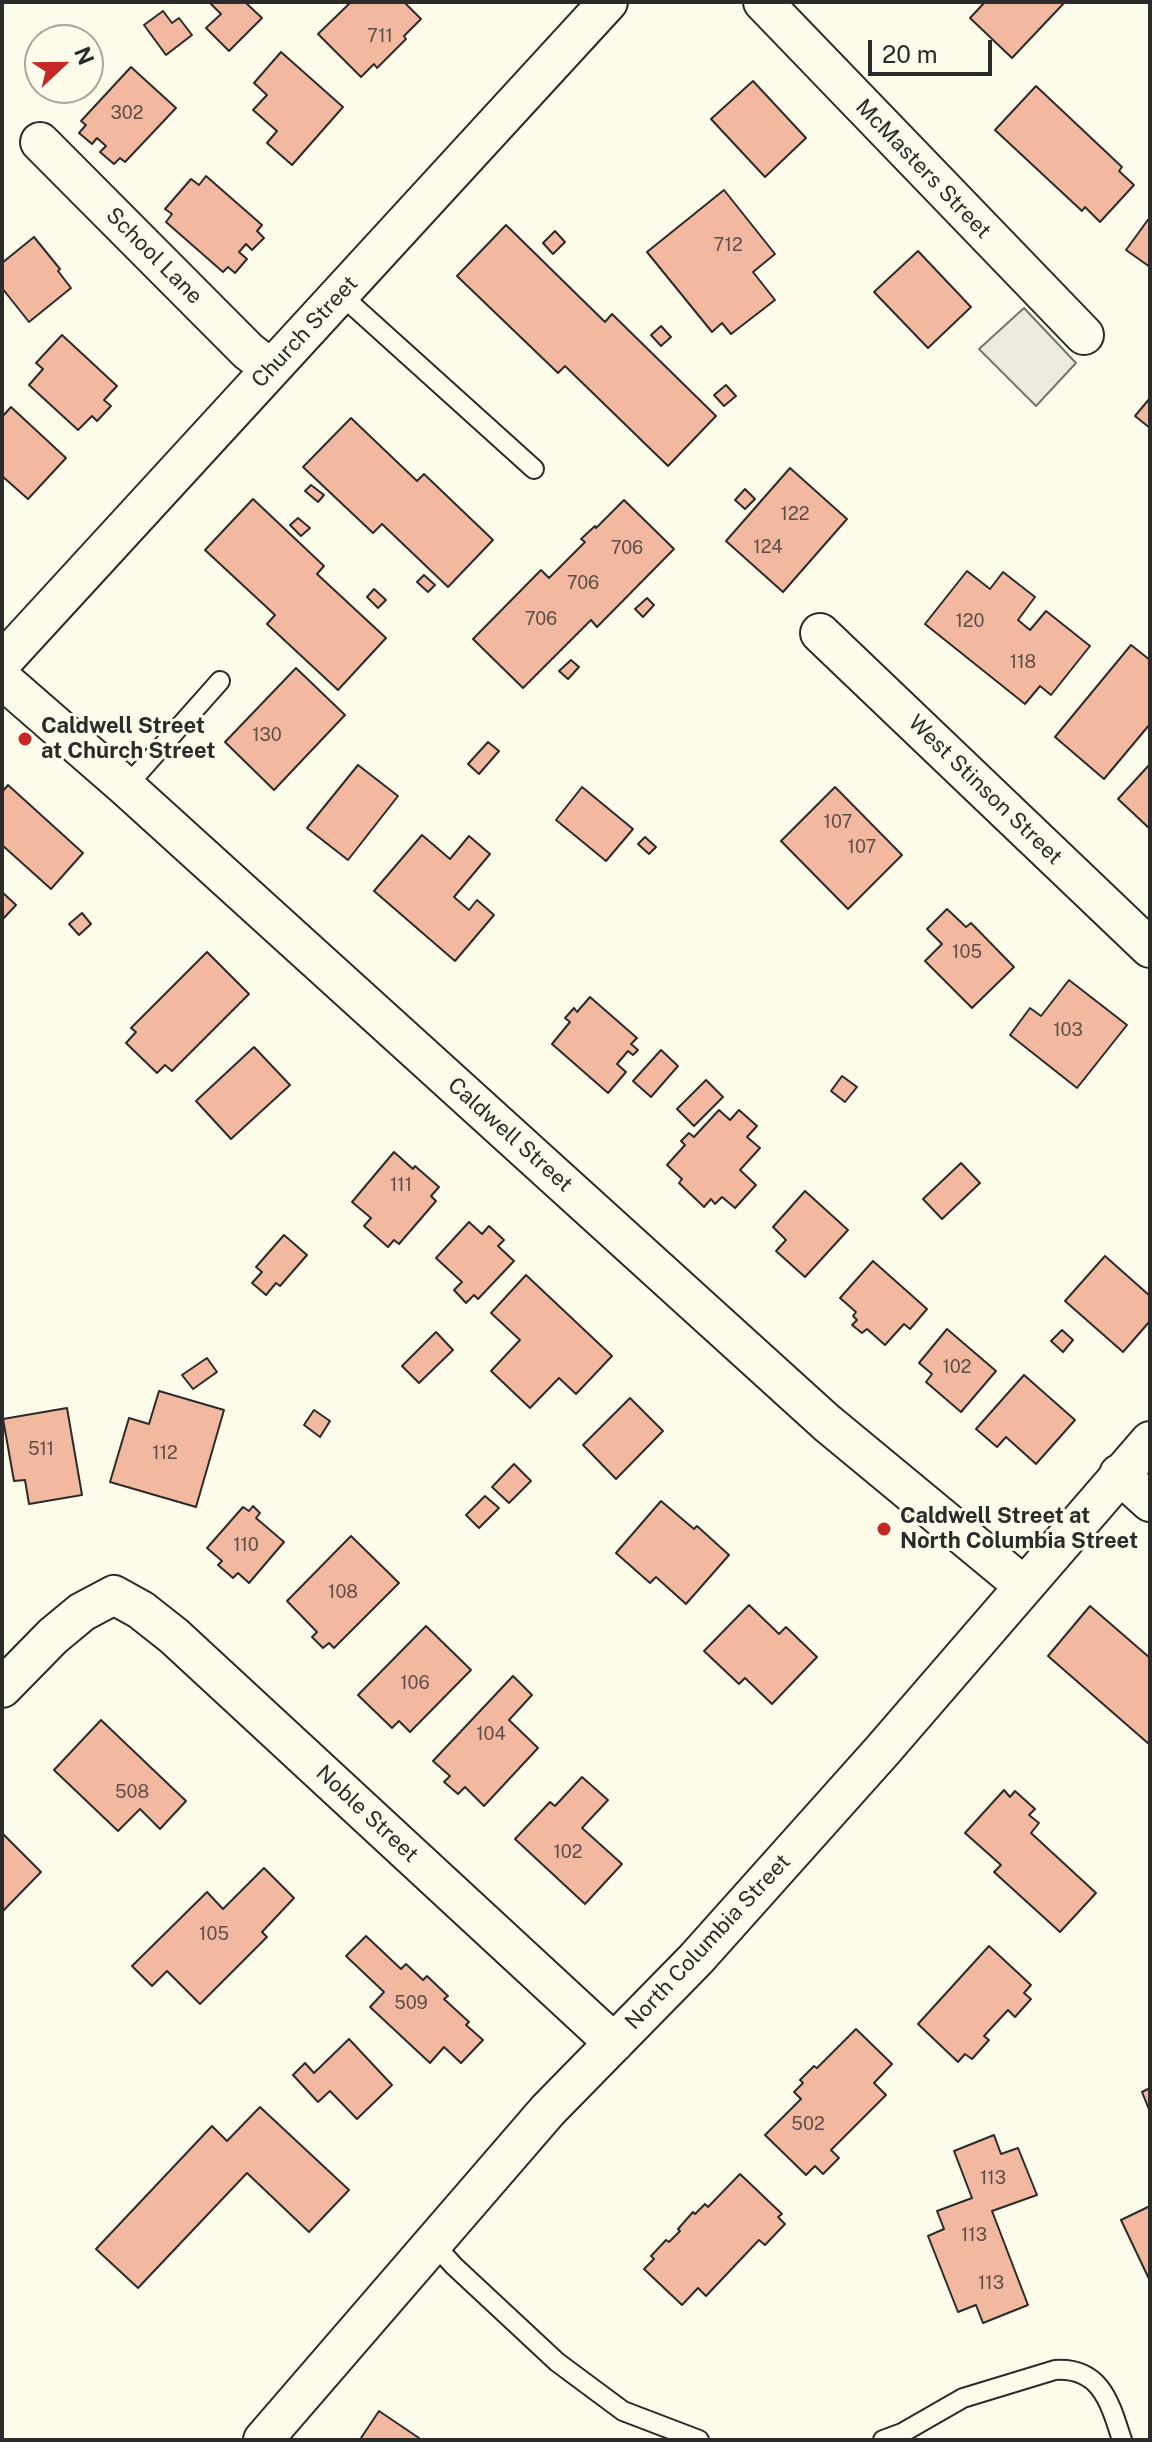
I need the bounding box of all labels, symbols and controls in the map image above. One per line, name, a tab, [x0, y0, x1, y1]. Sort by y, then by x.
north arrow	[24, 24, 104, 104]
scale bar	[872, 24, 996, 74]
house number: 711	[367, 25, 393, 47]
text: 20 m	[882, 40, 938, 68]
text: N	[69, 43, 100, 69]
street label: McMasters Street	[850, 94, 996, 244]
house number: 302	[111, 102, 143, 124]
street label: School Lane	[100, 202, 208, 310]
house number: 712	[713, 234, 743, 256]
street label: Church Street	[246, 271, 364, 393]
house number: 122	[781, 503, 809, 525]
house number: 124	[753, 536, 783, 558]
house number: 706	[611, 537, 643, 559]
house number: 706	[567, 572, 599, 594]
house number: 706	[525, 608, 557, 630]
house number: 120	[955, 610, 985, 632]
house number: 118	[1010, 651, 1036, 673]
street label: West Stinson Street	[902, 710, 1068, 870]
place label: Caldwell Street at Church Street	[41, 713, 215, 764]
house number: 130	[252, 724, 282, 746]
marker: Caldwell Street at Church Street	[16, 730, 34, 748]
house number: 107	[824, 811, 852, 833]
house number: 107	[848, 836, 876, 858]
house number: 105	[952, 941, 982, 963]
house number: 103	[1053, 1019, 1083, 1041]
street label: Caldwell Street	[442, 1072, 578, 1198]
house number: 111	[390, 1174, 412, 1196]
house number: 102	[942, 1356, 972, 1378]
house number: 511	[28, 1438, 54, 1460]
house number: 112	[152, 1442, 178, 1464]
place label: Caldwell Street at North Columbia Street	[900, 1503, 1138, 1554]
marker: Caldwell Street at North Columbia Street	[875, 1520, 893, 1538]
house number: 110	[233, 1534, 259, 1556]
house number: 108	[328, 1581, 358, 1603]
house number: 106	[400, 1672, 430, 1694]
house number: 104	[476, 1723, 506, 1745]
street label: Noble Street	[310, 1760, 424, 1868]
house number: 508	[115, 1781, 149, 1803]
house number: 102	[553, 1841, 583, 1863]
street label: North Columbia Street	[620, 1849, 796, 2035]
house number: 105	[199, 1923, 229, 1945]
house number: 509	[394, 1992, 428, 2014]
house number: 502	[791, 2113, 825, 2135]
house number: 113	[980, 2167, 1006, 2189]
house number: 113	[961, 2224, 987, 2246]
house number: 113	[978, 2272, 1004, 2294]

